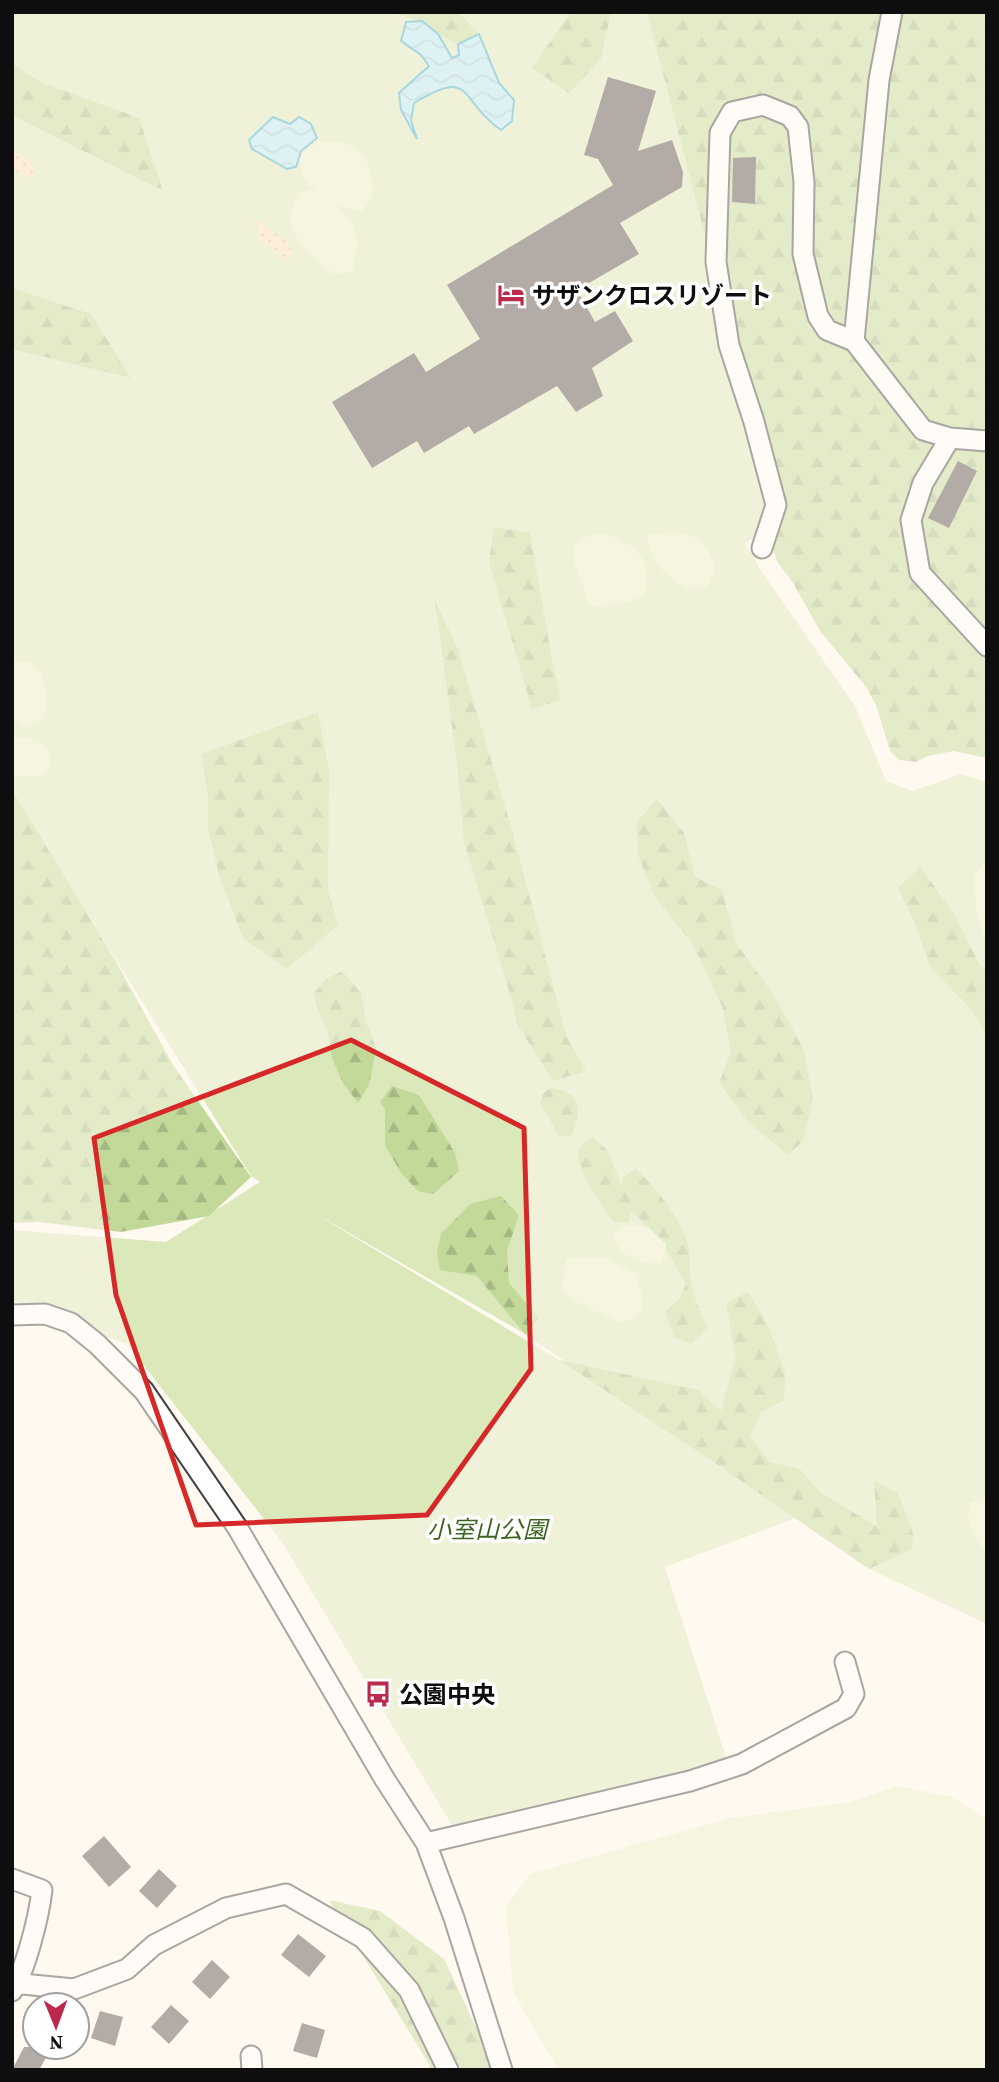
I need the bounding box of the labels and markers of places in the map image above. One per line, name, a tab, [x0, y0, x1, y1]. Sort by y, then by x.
place label: サザンクロスリゾート	[532, 279, 772, 312]
hotel icon: サザンクロスリゾート	[496, 280, 526, 310]
place label: 公園中央	[399, 1678, 495, 1711]
bus stop icon: 公園中央	[363, 1679, 393, 1709]

